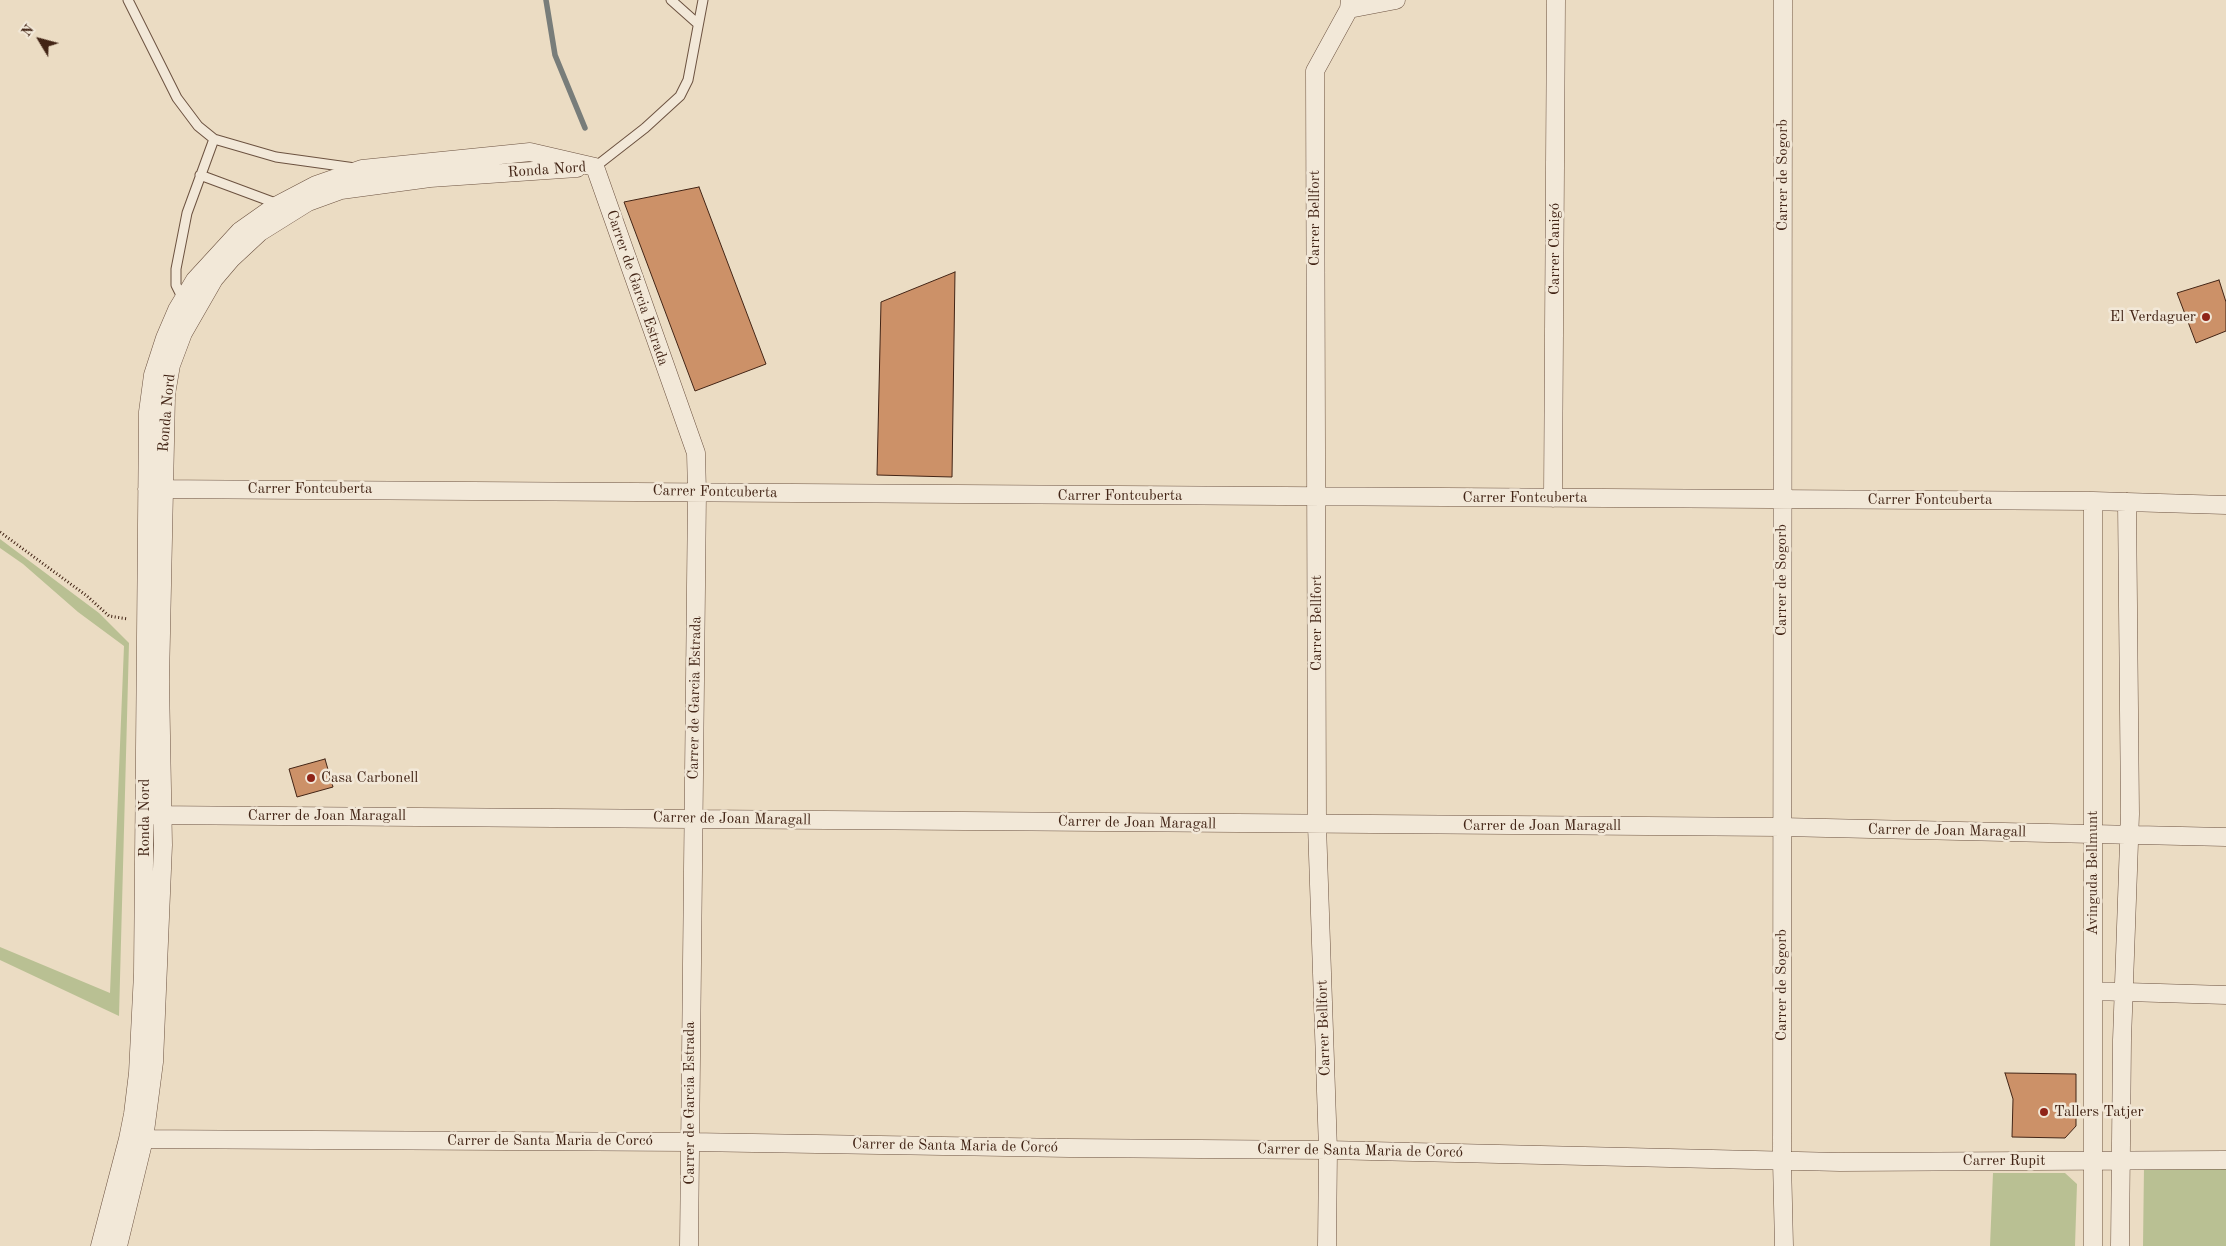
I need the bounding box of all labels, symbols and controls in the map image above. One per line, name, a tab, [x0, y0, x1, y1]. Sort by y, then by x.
north arrow	[15, 15, 65, 65]
text: N	[19, 22, 37, 39]
street label: Carrer de Sogorb	[1774, 119, 1792, 231]
street label: Ronda Nord	[507, 158, 587, 182]
street label: Carrer Bellfort	[1306, 170, 1324, 266]
street label: Carrer Canigó	[1546, 203, 1564, 295]
street label: Carrer de Garcia Estrada	[602, 208, 672, 368]
place label: El Verdaguer	[2110, 308, 2196, 326]
marker: El Verdaguer	[2200, 311, 2212, 323]
street label: Ronda Nord	[155, 373, 179, 453]
street label: Carrer Fontcuberta	[248, 480, 372, 498]
street label: Carrer Fontcuberta	[652, 482, 778, 502]
street label: Carrer Fontcuberta	[1058, 487, 1182, 505]
street label: Carrer Fontcuberta	[1463, 489, 1587, 507]
street label: Carrer Fontcuberta	[1868, 491, 1992, 509]
street label: Carrer de Sogorb	[1773, 524, 1791, 636]
street label: Carrer Bellfort	[1308, 575, 1326, 671]
street label: Carrer de Garcia Estrada	[685, 616, 705, 780]
place label: Casa Carbonell	[321, 769, 418, 787]
marker: Casa Carbonell	[305, 772, 317, 784]
street label: Ronda Nord	[136, 779, 154, 857]
street label: Carrer de Joan Maragall	[248, 807, 406, 825]
street label: Carrer de Joan Maragall	[653, 809, 811, 829]
street label: Avinguda Bellmunt	[2084, 811, 2102, 935]
street label: Carrer de Joan Maragall	[1058, 813, 1216, 833]
street label: Carrer de Joan Maragall	[1463, 817, 1621, 835]
street label: Carrer de Joan Maragall	[1868, 821, 2026, 841]
street label: Carrer de Sogorb	[1773, 929, 1791, 1041]
street label: Carrer Bellfort	[1313, 980, 1335, 1076]
street label: Carrer de Garcia Estrada	[681, 1021, 699, 1185]
place label: Tallers Tatjer	[2054, 1103, 2144, 1121]
marker: Tallers Tatjer	[2038, 1106, 2050, 1118]
street label: Carrer de Santa Maria de Corcó	[447, 1132, 653, 1150]
street label: Carrer de Santa Maria de Corcó	[852, 1135, 1058, 1157]
street label: Carrer de Santa Maria de Corcó	[1257, 1140, 1463, 1162]
street label: Carrer Rupit	[1963, 1152, 2045, 1170]

